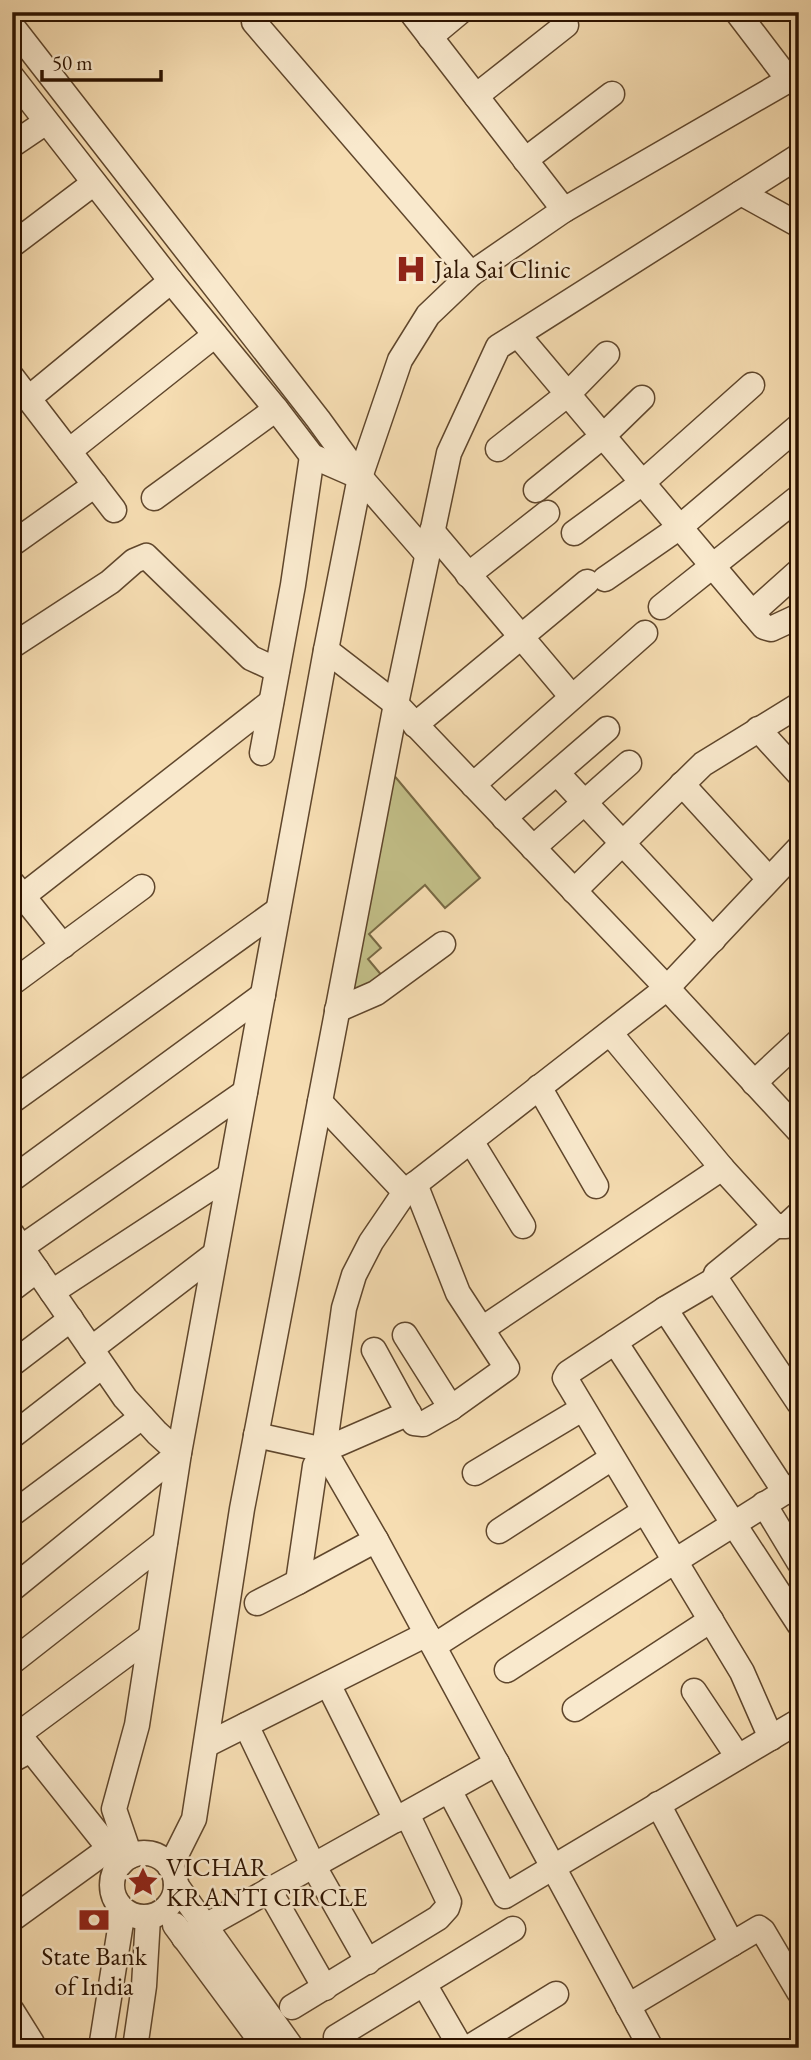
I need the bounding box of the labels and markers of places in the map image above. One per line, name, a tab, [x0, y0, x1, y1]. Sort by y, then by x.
hospital icon: Jala Sai Clinic	[394, 252, 428, 286]
place label: Jala Sai Clinic	[432, 252, 571, 286]
place label: VICHAR KRANTI CIRCLE	[166, 1850, 368, 1914]
place icon: VICHAR KRANTI CIRCLE	[126, 1865, 160, 1899]
bank icon: State Bank of India	[77, 1903, 111, 1937]
place label: State Bank of India	[41, 1939, 148, 2003]

